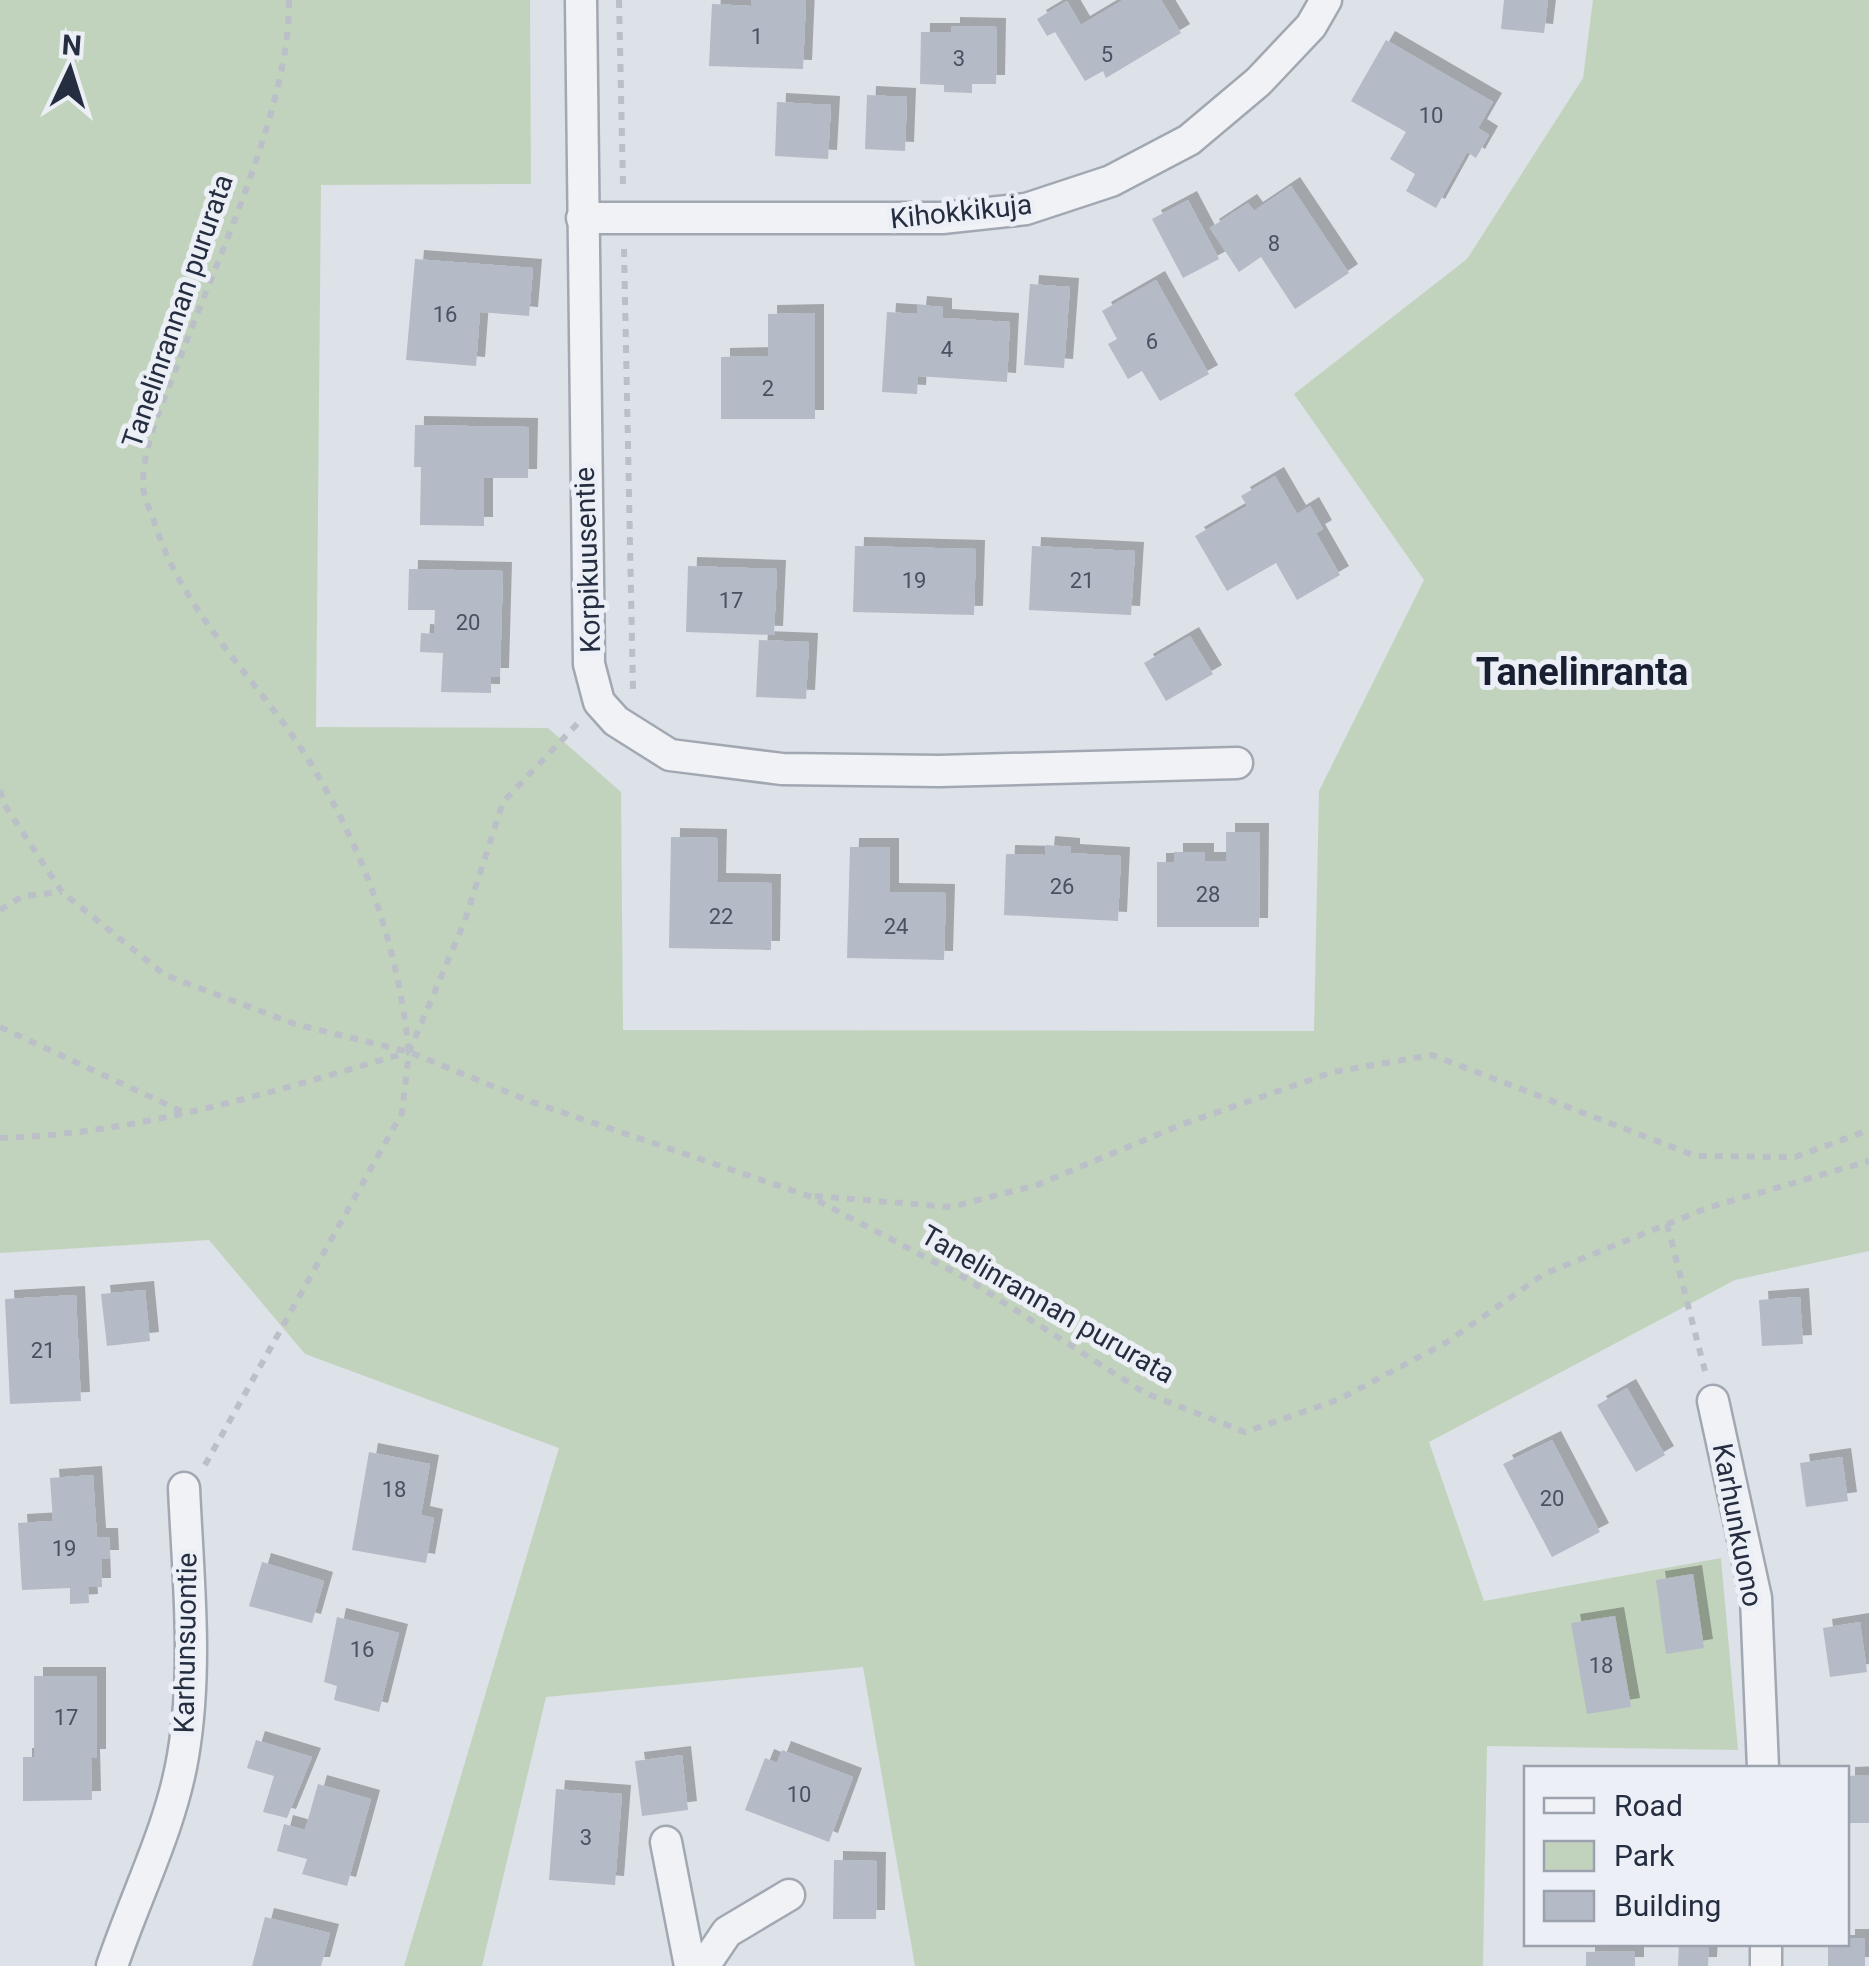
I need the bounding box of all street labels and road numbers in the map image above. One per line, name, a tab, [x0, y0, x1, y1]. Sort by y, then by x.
street label: Tanelinrannan pururata	[115, 170, 240, 452]
street label: Kihokkikuja	[888, 188, 1034, 235]
street label: Korpikuusentie	[568, 467, 607, 653]
street label: Tanelinrannan pururata	[915, 1218, 1180, 1391]
street label: Karhunkuono	[1706, 1441, 1770, 1610]
street label: Karhunsuontie	[167, 1552, 204, 1734]

